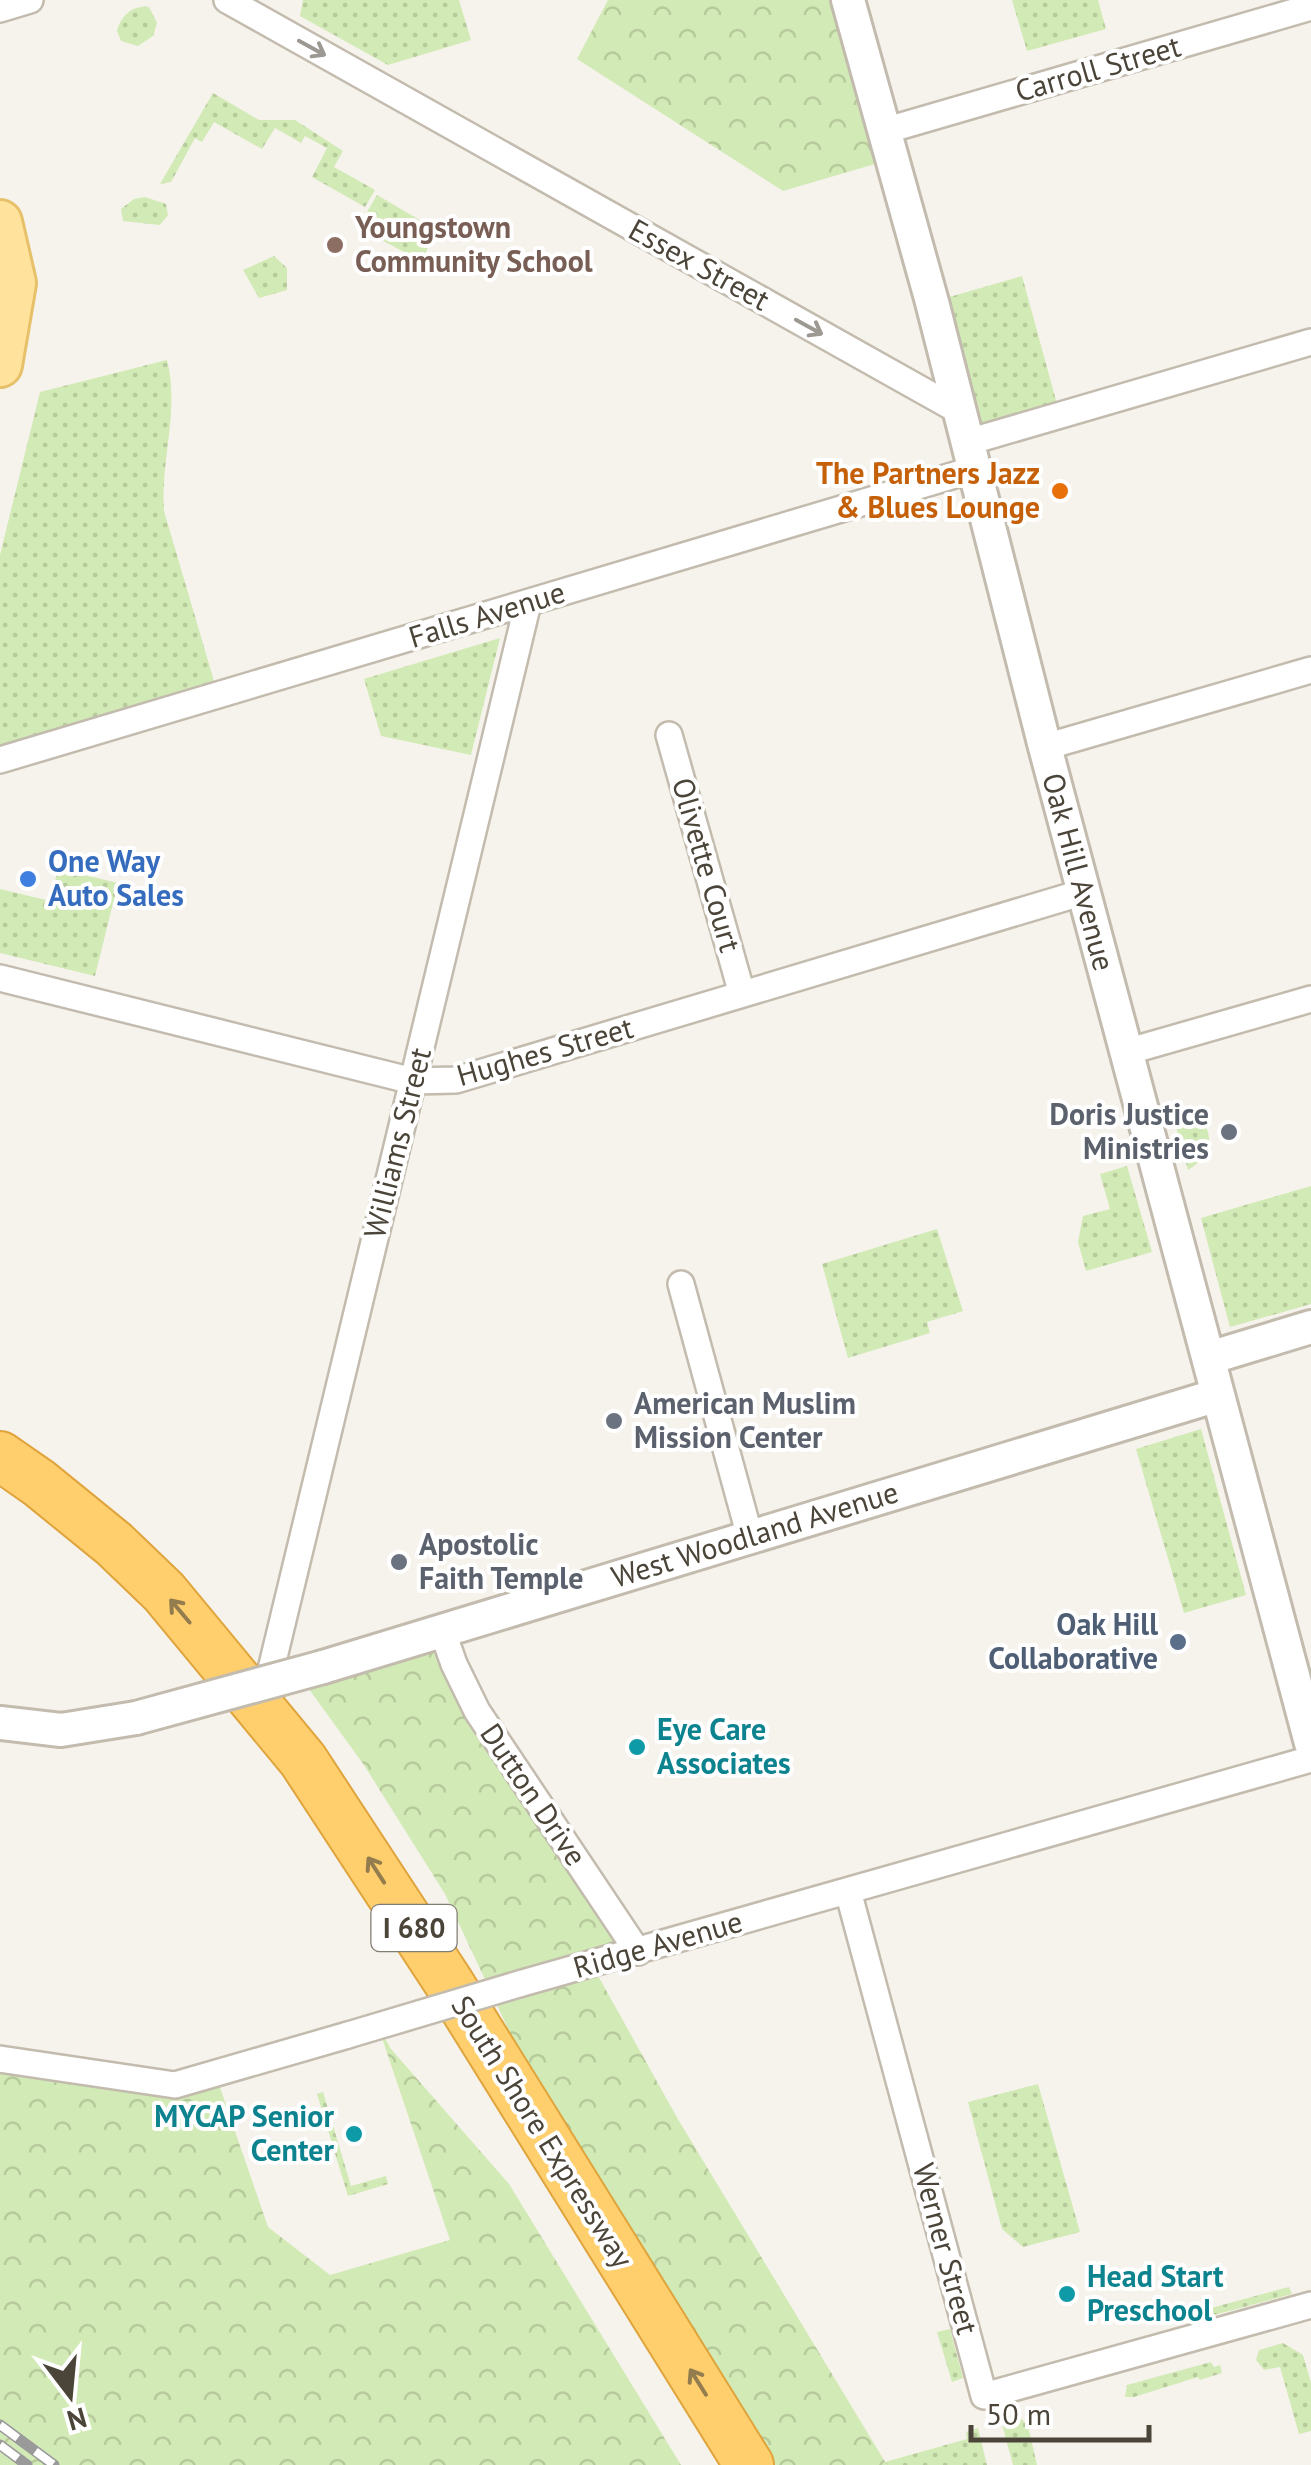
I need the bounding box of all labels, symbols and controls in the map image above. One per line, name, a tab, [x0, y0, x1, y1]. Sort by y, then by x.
street label: Carroll Street	[1010, 25, 1185, 110]
one-way arrow	[297, 39, 326, 59]
place label: Youngstown Community School	[354, 207, 593, 280]
street label: Essex Street	[622, 209, 777, 318]
marker: Youngstown Community School	[324, 234, 346, 256]
one-way arrow	[794, 317, 824, 337]
place label: The Partners Jazz & Blues Lounge	[816, 453, 1040, 526]
marker: The Partners Jazz & Blues Lounge	[1049, 480, 1071, 502]
street label: Falls Avenue	[404, 571, 569, 656]
street label: Oak Hill Avenue	[1034, 768, 1125, 975]
street label: Olivette Court	[664, 773, 751, 956]
place label: One Way Auto Sales	[48, 841, 184, 914]
marker: One Way Auto Sales	[17, 868, 39, 890]
street label: Hughes Street	[452, 1007, 637, 1094]
street label: Williams Street	[354, 1043, 439, 1242]
place label: Doris Justice Ministries	[1050, 1094, 1209, 1167]
marker: Doris Justice Ministries	[1218, 1121, 1240, 1143]
place label: American Muslim Mission Center	[634, 1383, 856, 1456]
marker: American Muslim Mission Center	[603, 1410, 625, 1432]
street label: West Woodland Avenue	[606, 1471, 903, 1596]
place label: Apostolic Faith Temple	[419, 1524, 583, 1597]
marker: Apostolic Faith Temple	[388, 1551, 410, 1573]
one-way arrow	[169, 1599, 191, 1625]
place label: Oak Hill Collaborative	[988, 1604, 1158, 1677]
marker: Oak Hill Collaborative	[1167, 1631, 1189, 1653]
place label: Eye Care Associates	[657, 1709, 791, 1782]
street label: Dutton Drive	[472, 1715, 596, 1873]
marker: Eye Care Associates	[626, 1736, 648, 1758]
one-way arrow	[366, 1856, 387, 1884]
street label: Ridge Avenue	[569, 1901, 747, 1986]
road number: I 680	[372, 1905, 456, 1951]
street label: South Shore Expressway	[444, 1988, 643, 2275]
place label: MYCAP Senior Center	[154, 2096, 334, 2169]
marker: MYCAP Senior Center	[343, 2123, 365, 2145]
street label: Werner Street	[905, 2159, 988, 2338]
place label: Head Start Preschool	[1087, 2256, 1224, 2329]
marker: Head Start Preschool	[1056, 2283, 1078, 2305]
north arrow	[20, 2345, 120, 2445]
one-way arrow	[688, 2368, 708, 2397]
scale bar	[971, 2380, 1148, 2442]
text: 50 m	[986, 2394, 1051, 2433]
text: N	[63, 2399, 91, 2440]

